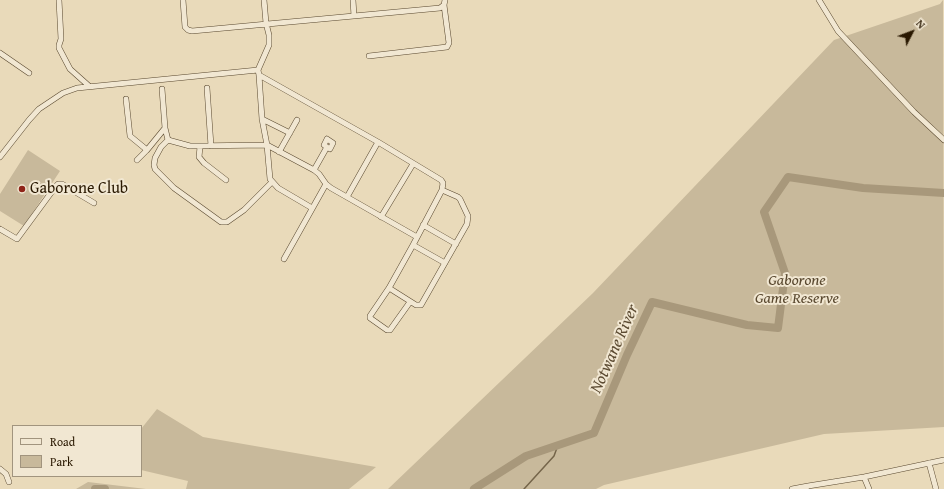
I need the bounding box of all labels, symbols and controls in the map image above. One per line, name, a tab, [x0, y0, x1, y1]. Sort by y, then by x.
north arrow	[892, 12, 932, 52]
text: N	[913, 16, 929, 32]
place label: Gaborone Club	[30, 179, 128, 199]
marker: Gaborone Club	[17, 184, 27, 194]
park label: Gaborone Game Reserve	[755, 271, 839, 309]
water label: Notwane River	[586, 301, 644, 397]
legend	[12, 425, 142, 477]
text: Road	[50, 433, 75, 450]
text: Park	[50, 453, 73, 470]

